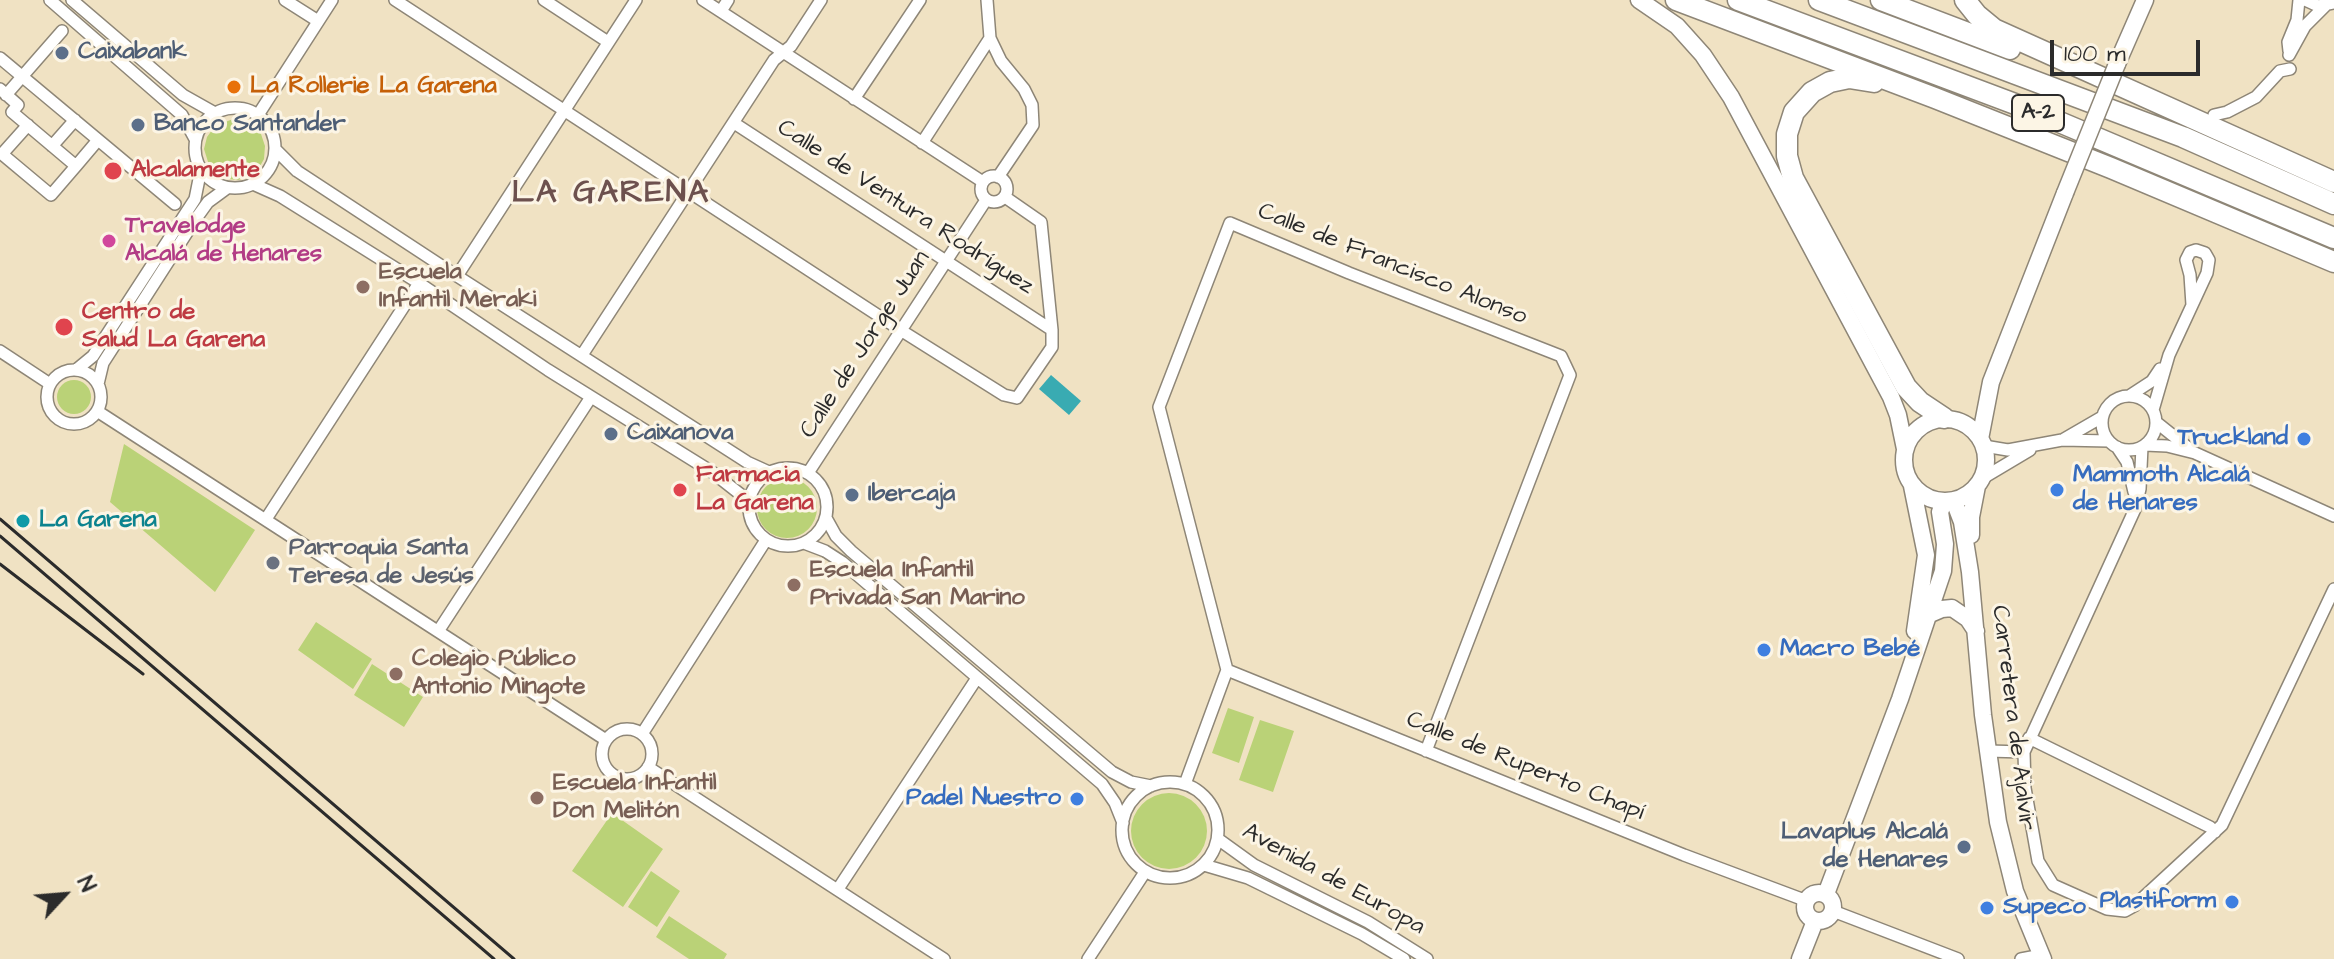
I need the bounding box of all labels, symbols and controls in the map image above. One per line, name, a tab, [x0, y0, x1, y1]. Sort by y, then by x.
scale bar	[2054, 24, 2204, 74]
text: 100 m	[2064, 37, 2126, 71]
place label: Caixabank	[78, 39, 187, 67]
marker: Caixabank	[53, 44, 71, 62]
place label: La Rollerie La Garena	[250, 73, 497, 101]
marker: La Rollerie La Garena	[225, 78, 243, 96]
road number: A-2	[2012, 95, 2064, 131]
place label: Banco Santander	[154, 111, 346, 139]
street label: Calle de Ventura Rodríguez	[771, 114, 1039, 302]
marker: Banco Santander	[129, 116, 147, 134]
place label: Alcalamente	[131, 157, 260, 185]
marker: Alcalamente	[102, 160, 124, 182]
district label: LA GARENA	[512, 175, 710, 213]
street label: Calle de Francisco Alonso	[1253, 198, 1531, 332]
place label: Travelodge Alcalá de Henares	[125, 213, 322, 269]
marker: Travelodge Alcalá de Henares	[100, 232, 118, 250]
street label: Calle de Jorge Juan	[795, 246, 937, 444]
place label: Escuela Infantil Meraki	[379, 259, 536, 315]
marker: Escuela Infantil Meraki	[354, 278, 372, 296]
place label: Centro de Salud La Garena	[82, 299, 265, 355]
marker: Centro de Salud La Garena	[53, 316, 75, 338]
place label: Caixanova	[627, 420, 734, 448]
marker: Caixanova	[602, 425, 620, 443]
place label: Truckland	[2177, 425, 2288, 453]
marker: Truckland	[2295, 430, 2313, 448]
place label: Farmacia La Garena	[696, 462, 814, 518]
place label: Mammoth Alcalá de Henares	[2073, 462, 2250, 518]
marker: Farmacia La Garena	[671, 481, 689, 499]
place label: Ibercaja	[868, 481, 955, 509]
marker: Mammoth Alcalá de Henares	[2048, 481, 2066, 499]
marker: Ibercaja	[843, 486, 861, 504]
place label: La Garena	[39, 507, 157, 535]
marker: La Garena	[14, 512, 32, 530]
place label: Parroquia Santa Teresa de Jesús	[289, 535, 474, 591]
marker: Parroquia Santa Teresa de Jesús	[264, 554, 282, 572]
place label: Escuela Infantil Privada San Marino	[810, 557, 1025, 613]
marker: Escuela Infantil Privada San Marino	[785, 576, 803, 594]
street label: Carretera de Ajalvir	[1984, 604, 2040, 832]
place label: Macro Bebé	[1780, 636, 1920, 664]
marker: Macro Bebé	[1755, 641, 1773, 659]
place label: Colegio Público Antonio Mingote	[412, 646, 585, 702]
marker: Colegio Público Antonio Mingote	[387, 665, 405, 683]
street label: Calle de Ruperto Chapí	[1402, 706, 1648, 828]
place label: Escuela Infantil Don Melitón	[553, 770, 716, 826]
place label: Padel Nuestro	[906, 785, 1061, 813]
marker: Escuela Infantil Don Melitón	[528, 789, 546, 807]
marker: Padel Nuestro	[1068, 790, 1086, 808]
street label: Avenida de Europa	[1237, 818, 1429, 942]
place label: Lavaplus Alcalá de Henares	[1781, 819, 1948, 875]
marker: Lavaplus Alcalá de Henares	[1955, 838, 1973, 856]
north arrow	[24, 855, 104, 935]
text: N	[69, 871, 103, 897]
place label: Plastiform	[2100, 888, 2216, 916]
marker: Plastiform	[2223, 893, 2241, 911]
place label: Supeco	[2003, 894, 2086, 922]
marker: Supeco	[1978, 899, 1996, 917]

